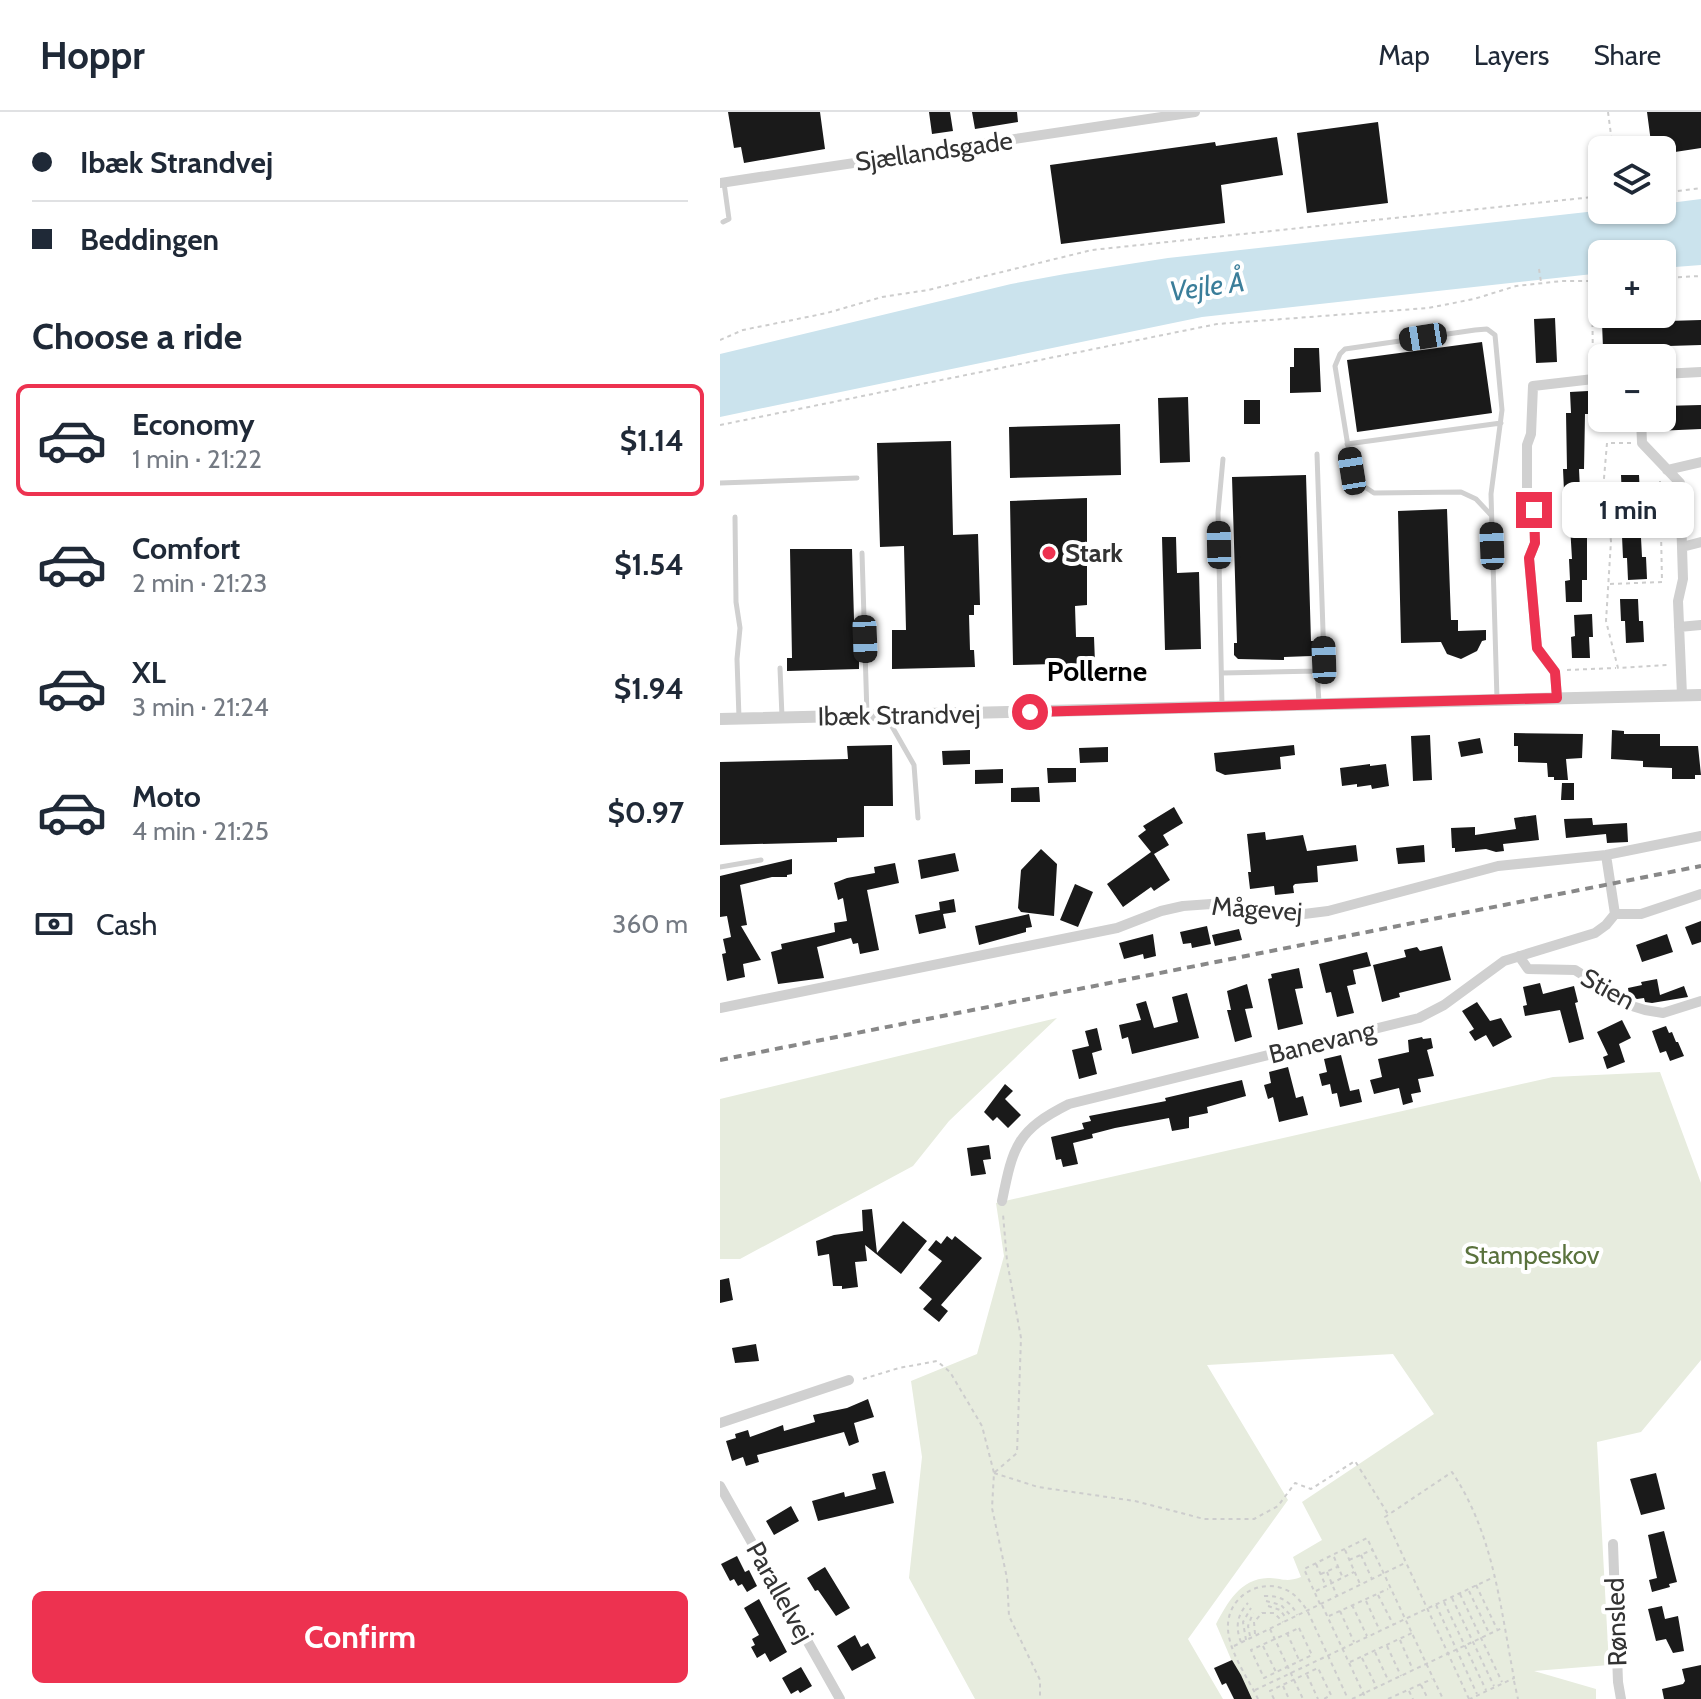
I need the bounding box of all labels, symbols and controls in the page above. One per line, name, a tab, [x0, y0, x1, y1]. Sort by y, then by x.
text: Hoppr	[40, 32, 145, 79]
text: Map	[1378, 38, 1430, 72]
text: Layers	[1474, 38, 1549, 72]
text: Share	[1593, 38, 1661, 72]
street label: Sjællandsgade	[853, 124, 1015, 178]
map controls	[1588, 136, 1676, 432]
button: layers	[1588, 136, 1676, 224]
text: Ibæk Strandvej	[80, 144, 273, 181]
text: Beddingen	[80, 221, 219, 258]
button: +	[1588, 240, 1676, 328]
water label: Vejle Å	[1167, 263, 1247, 308]
text: Choose a ride	[32, 314, 242, 358]
car	[1397, 321, 1449, 353]
button: −	[1588, 344, 1676, 432]
icon: car	[36, 404, 108, 476]
text: Economy	[132, 406, 255, 443]
text: $1.14	[620, 422, 684, 459]
text: 1 min · 21:22	[132, 443, 262, 475]
car	[1336, 445, 1368, 497]
callout: 1 min	[1562, 482, 1694, 538]
route end	[1516, 492, 1552, 528]
text: 1 min	[1599, 494, 1657, 526]
car	[1207, 521, 1231, 569]
car	[1479, 522, 1505, 570]
icon: car	[36, 528, 108, 600]
text: Comfort	[132, 530, 240, 567]
place label: Stark	[1065, 537, 1123, 569]
marker: Stark	[1040, 544, 1058, 562]
text: $1.54	[614, 546, 684, 583]
text: 2 min · 21:23	[132, 567, 267, 599]
car	[852, 615, 878, 663]
car	[1311, 636, 1337, 684]
icon: car	[36, 652, 108, 724]
text: XL	[132, 654, 166, 691]
district label: Pollerne	[1047, 654, 1147, 688]
text: $1.94	[614, 670, 684, 707]
text: 3 min · 21:24	[132, 691, 269, 723]
route start	[1012, 694, 1048, 730]
street label: Ibæk Strandvej	[817, 698, 981, 732]
icon: car	[36, 776, 108, 848]
text: Moto	[132, 778, 201, 815]
text: $0.97	[607, 794, 684, 831]
text: 4 min · 21:25	[132, 815, 269, 847]
street label: Mågevej	[1211, 890, 1303, 928]
icon: cash	[32, 902, 76, 946]
text: Cash	[96, 906, 158, 943]
text: 360 m	[612, 908, 688, 940]
street label: Stien	[1575, 961, 1641, 1017]
street label: Banevang	[1266, 1013, 1379, 1071]
park label: Stampeskov	[1464, 1239, 1600, 1271]
street label: Parallelvej	[739, 1536, 821, 1648]
street label: Rønsled	[1598, 1577, 1634, 1667]
button: Confirm	[32, 1591, 688, 1683]

